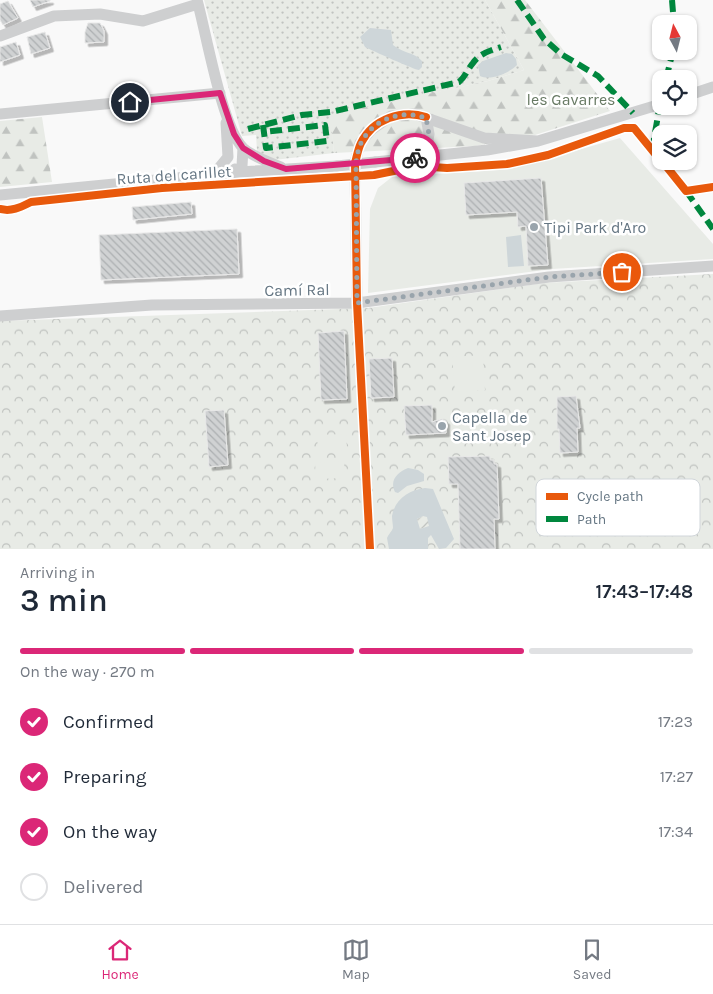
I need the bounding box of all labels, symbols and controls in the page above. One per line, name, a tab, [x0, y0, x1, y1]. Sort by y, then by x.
north arrow	[652, 15, 698, 60]
map controls	[652, 15, 697, 170]
button: locate	[652, 70, 697, 115]
pin	[109, 81, 151, 123]
icon: home	[116, 88, 144, 116]
park label: les Gavarres	[526, 90, 616, 109]
button: layers	[652, 125, 697, 170]
courier	[390, 133, 440, 183]
icon: bike	[401, 144, 429, 172]
street label: Ruta del carillet	[116, 162, 232, 188]
place label: Tipi Park d'Aro	[544, 218, 646, 237]
marker: Tipi Park d'Aro	[528, 221, 540, 233]
pin	[601, 251, 643, 293]
icon: bag	[608, 258, 636, 286]
street label: Camí Ral	[264, 280, 330, 300]
place label: Capella de Sant Josep	[452, 408, 531, 445]
marker: Capella de Sant Josep	[436, 420, 448, 432]
legend	[536, 479, 700, 536]
text: Cycle path	[577, 488, 643, 505]
text: Path	[577, 511, 606, 528]
text: Arriving in	[20, 563, 95, 582]
text: 17:43–17:48	[596, 581, 693, 603]
text: 3 min	[20, 582, 108, 619]
text: On the way · 270 m	[20, 662, 155, 681]
icon: check	[20, 708, 48, 736]
text: Confirmed	[63, 711, 154, 733]
text: 17:23	[658, 712, 693, 731]
icon: check	[20, 763, 48, 791]
text: Preparing	[63, 766, 146, 788]
text: 17:27	[660, 767, 693, 786]
icon: check	[20, 818, 48, 846]
text: On the way	[63, 821, 157, 843]
text: 17:34	[658, 822, 693, 841]
text: Delivered	[63, 876, 143, 898]
tab: Home	[102, 936, 139, 983]
tab: Map	[342, 936, 370, 983]
tab: Saved	[573, 936, 612, 983]

